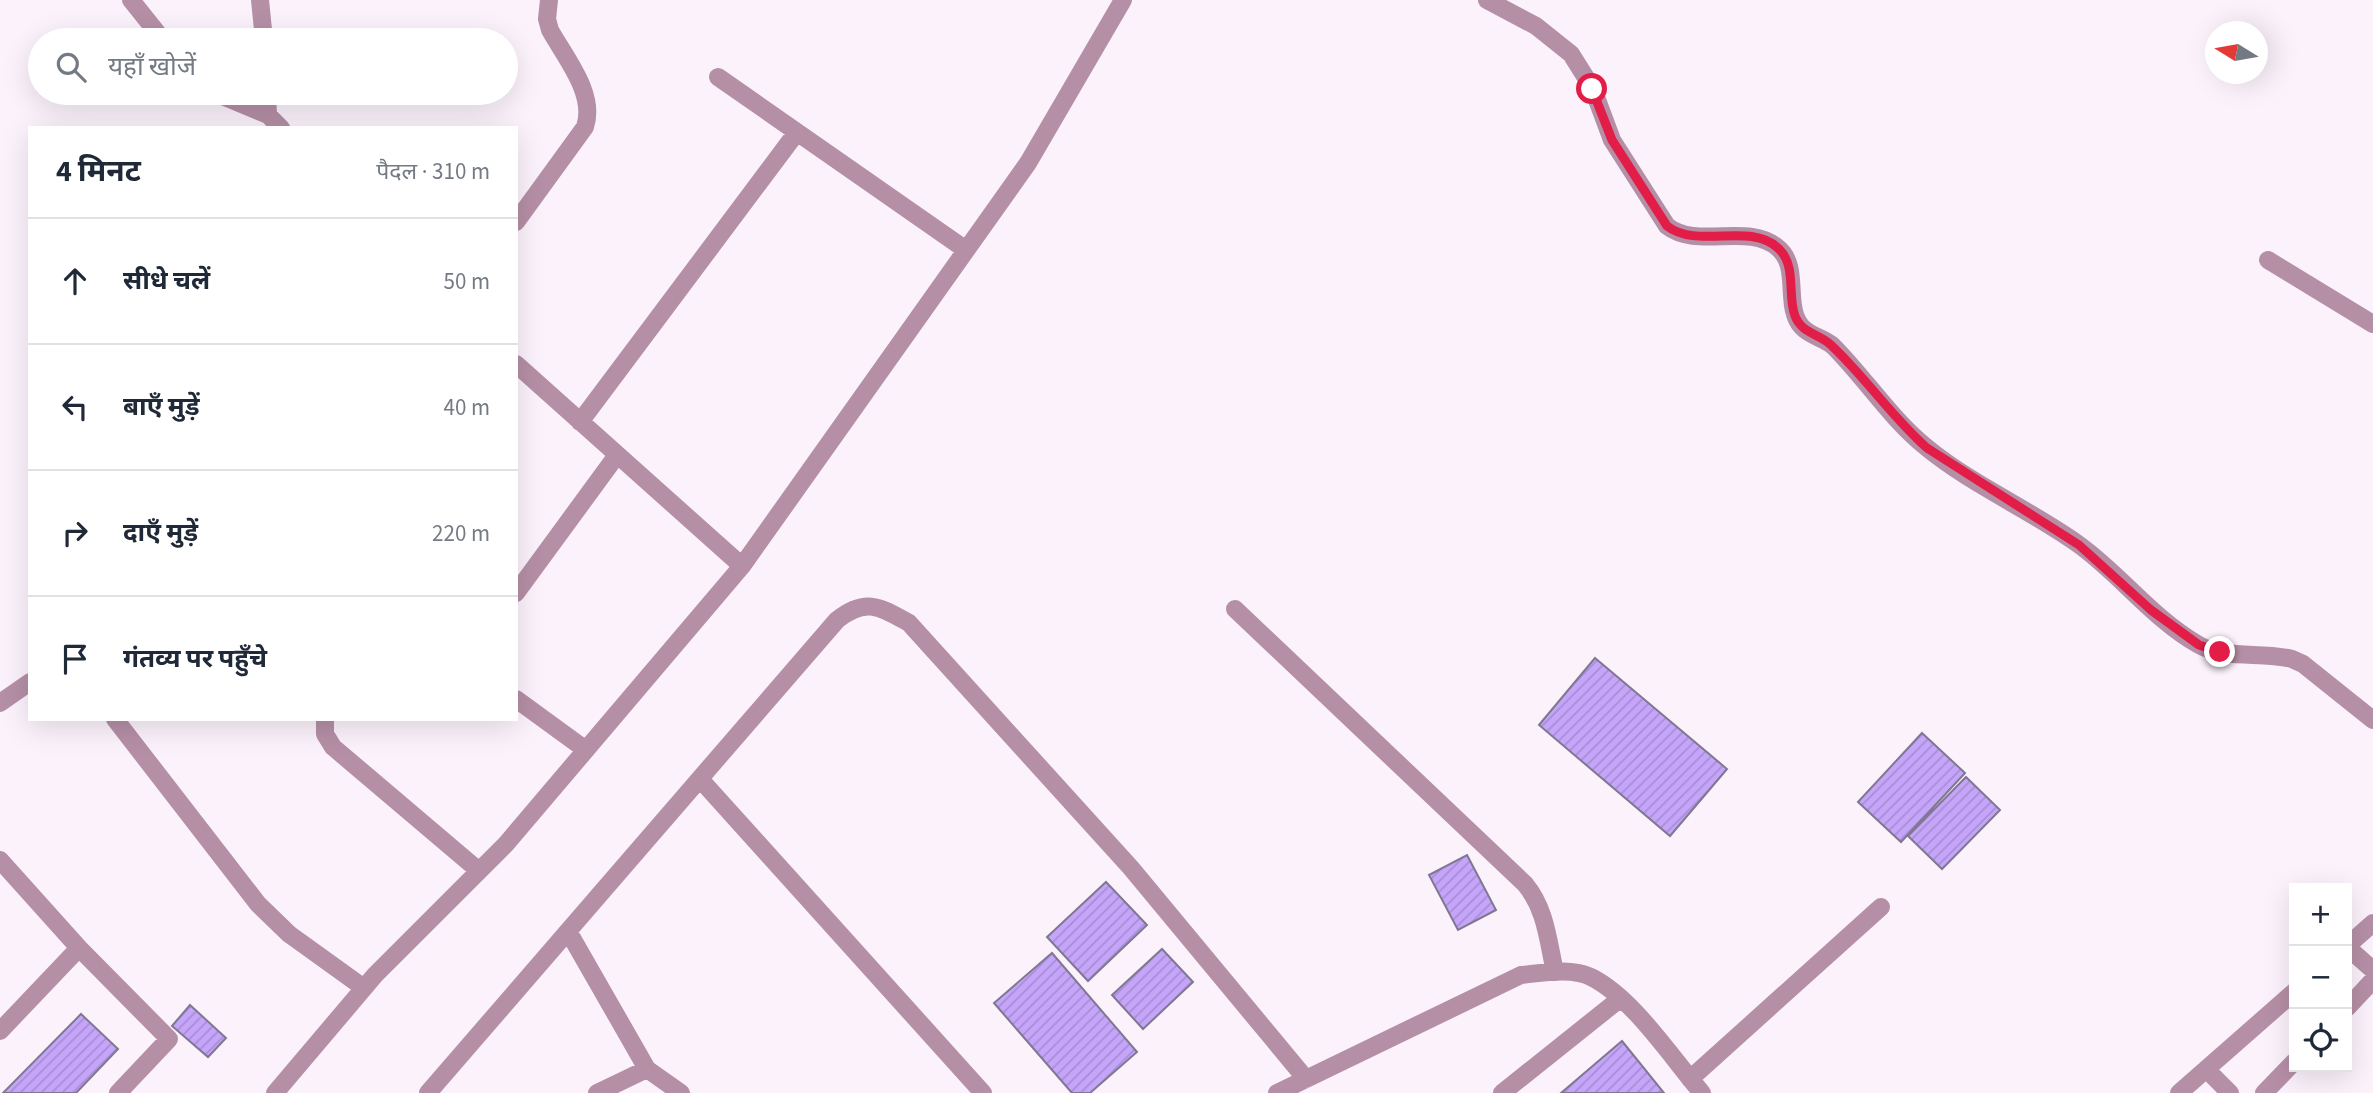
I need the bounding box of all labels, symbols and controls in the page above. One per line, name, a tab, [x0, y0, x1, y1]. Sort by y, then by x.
north arrow	[2205, 21, 2268, 84]
search box	[28, 28, 518, 105]
icon: search	[52, 48, 90, 86]
text: यहाँ खोजें	[108, 48, 196, 85]
route start	[1576, 73, 1607, 104]
text: 4 मिनट	[56, 150, 141, 193]
text: पैदल · 310 m	[376, 155, 490, 188]
icon: ahead	[56, 262, 94, 300]
text: सीधे चलें	[123, 262, 210, 299]
text: 50 m	[443, 265, 490, 298]
icon: left	[56, 388, 94, 426]
text: बाएँ मुड़ें	[123, 388, 200, 425]
text: 40 m	[443, 391, 490, 424]
icon: right	[56, 514, 94, 552]
text: दाएँ मुड़ें	[123, 514, 198, 551]
text: 220 m	[432, 517, 490, 550]
route end	[2204, 636, 2235, 667]
icon: arrive	[56, 640, 94, 678]
text: गंतव्य पर पहुँचे	[123, 640, 267, 677]
map controls	[2289, 883, 2352, 1072]
button: +	[2289, 883, 2352, 946]
button: −	[2289, 946, 2352, 1009]
button: locate	[2289, 1009, 2352, 1072]

